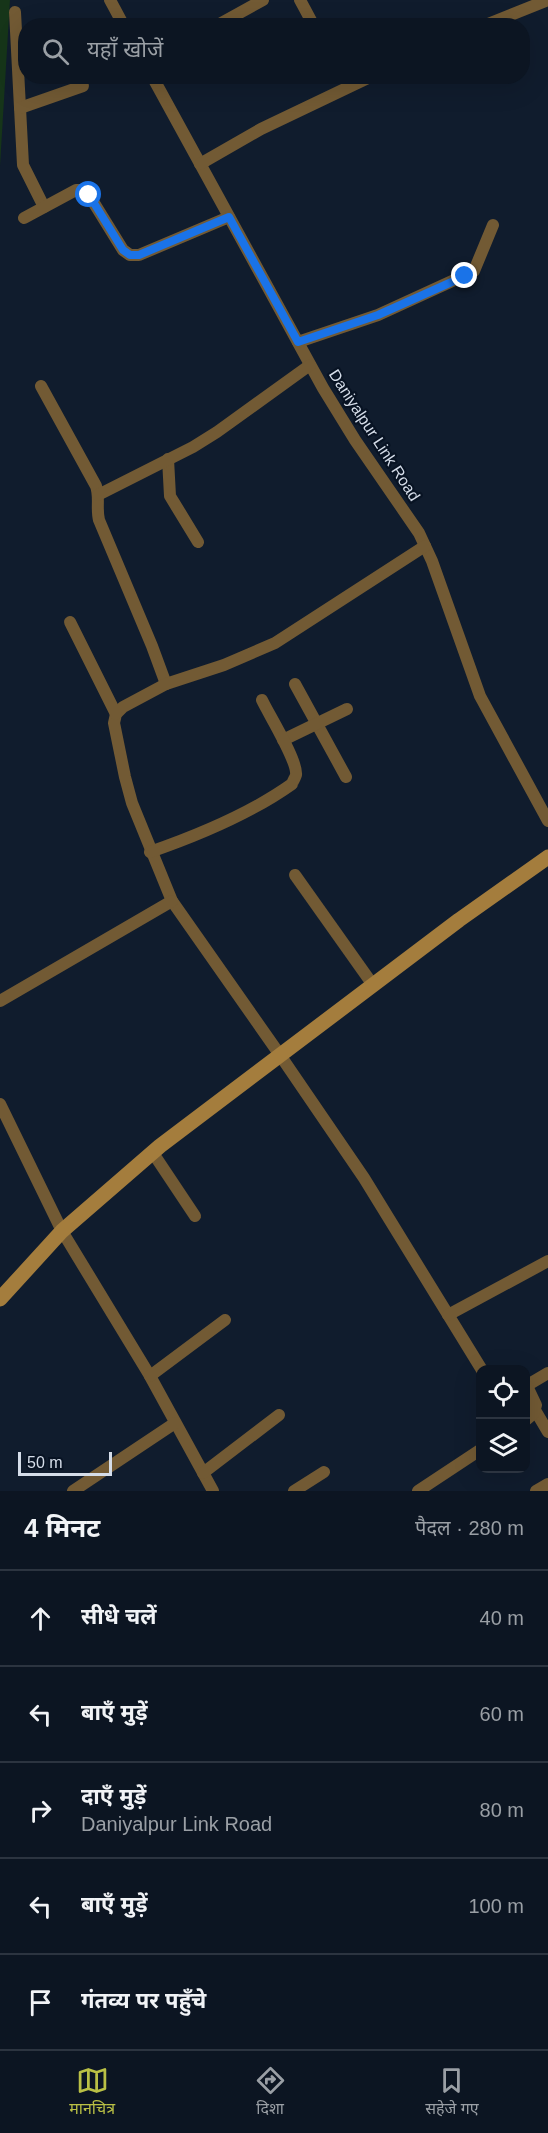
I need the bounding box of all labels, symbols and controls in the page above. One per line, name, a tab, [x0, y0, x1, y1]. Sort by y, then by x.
search box	[18, 18, 530, 84]
icon: search	[39, 35, 72, 68]
text: यहाँ खोजें	[87, 37, 163, 62]
route start	[75, 181, 101, 207]
route end	[451, 262, 477, 288]
street label: Daniyalpur Link Road	[326, 366, 423, 504]
map controls	[476, 1365, 530, 1473]
button: locate	[476, 1365, 530, 1419]
button: layers	[476, 1419, 530, 1473]
scale bar	[18, 1449, 112, 1476]
text: 50 m	[27, 1454, 63, 1471]
text: 4 मिनट	[24, 1513, 100, 1543]
text: पैदल · 280 m	[415, 1517, 524, 1539]
icon: ahead	[24, 1602, 57, 1635]
text: सीधे चलें	[81, 1604, 156, 1629]
text: 40 m	[480, 1607, 524, 1629]
icon: left	[24, 1698, 57, 1731]
text: बाएँ मुड़ें	[81, 1700, 147, 1725]
text: 60 m	[480, 1703, 524, 1725]
text: दाएँ मुड़ें	[81, 1784, 146, 1809]
icon: right	[24, 1794, 57, 1827]
text: 80 m	[480, 1799, 524, 1821]
text: Daniyalpur Link Road	[81, 1813, 272, 1835]
icon: left	[24, 1890, 57, 1923]
text: बाएँ मुड़ें	[81, 1892, 147, 1917]
text: 100 m	[468, 1895, 524, 1917]
icon: arrive	[24, 1986, 57, 2019]
text: गंतव्य पर पहुँचे	[81, 1988, 206, 2013]
tab: मानचित्र	[69, 2064, 115, 2121]
tab: दिशा	[254, 2064, 287, 2121]
tab: सहेजे गए	[425, 2064, 479, 2121]

